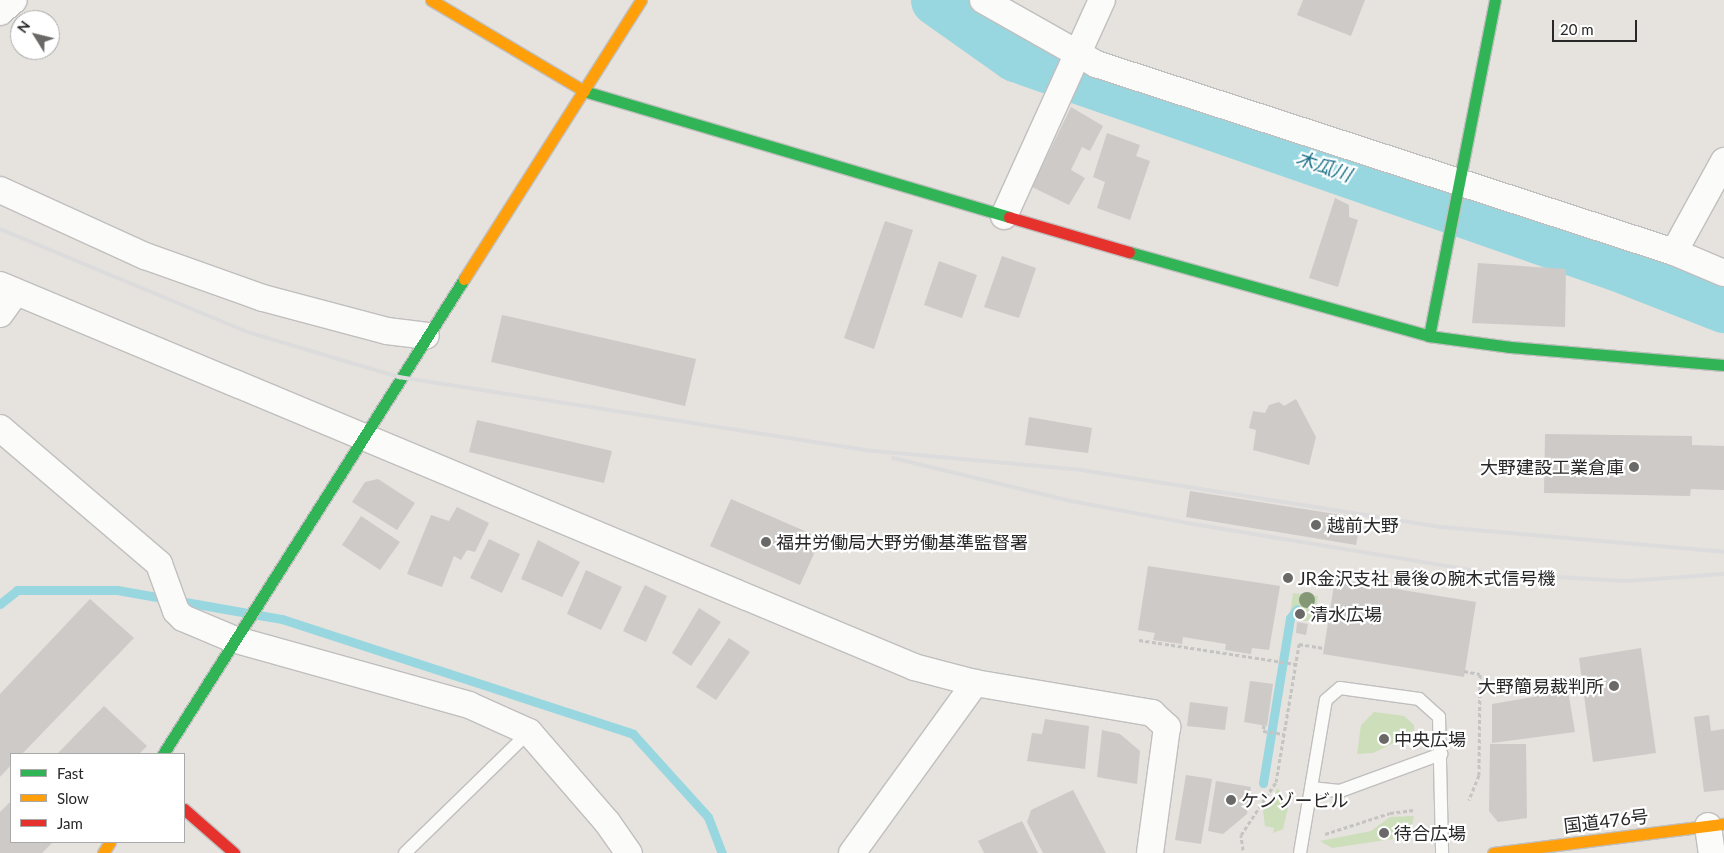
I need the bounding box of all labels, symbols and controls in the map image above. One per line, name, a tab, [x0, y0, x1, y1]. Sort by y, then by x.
north arrow	[10, 10, 60, 60]
scale bar	[1554, 10, 1639, 42]
text: N	[13, 17, 33, 36]
text: 20 m	[1560, 20, 1594, 38]
water label: 木瓜川	[1293, 146, 1355, 186]
place label: 大野建設工業倉庫	[1480, 456, 1624, 478]
marker: 大野建設工業倉庫	[1628, 461, 1640, 473]
place label: 越前大野	[1327, 514, 1399, 536]
marker: 越前大野	[1309, 518, 1323, 532]
place label: 福井労働局大野労働基準監督署	[776, 531, 1028, 553]
marker: 福井労働局大野労働基準監督署	[760, 536, 772, 548]
place label: JR金沢支社 最後の腕木式信号機	[1298, 567, 1555, 589]
marker: JR金沢支社 最後の腕木式信号機	[1282, 572, 1294, 584]
place label: 清水広場	[1310, 603, 1382, 625]
marker: 清水広場	[1294, 608, 1306, 620]
place label: 大野簡易裁判所	[1478, 675, 1604, 697]
marker: 大野簡易裁判所	[1608, 680, 1620, 692]
place label: 中央広場	[1394, 728, 1466, 750]
marker: 中央広場	[1378, 733, 1390, 745]
legend	[10, 753, 185, 843]
text: Fast	[57, 764, 84, 782]
text: Slow	[57, 789, 89, 807]
place label: ケンゾービル	[1241, 789, 1349, 811]
marker: ケンゾービル	[1225, 794, 1237, 806]
street label: 国道476号	[1562, 805, 1650, 837]
text: Jam	[57, 814, 83, 832]
place label: 待合広場	[1394, 822, 1466, 844]
marker: 待合広場	[1378, 827, 1390, 839]

